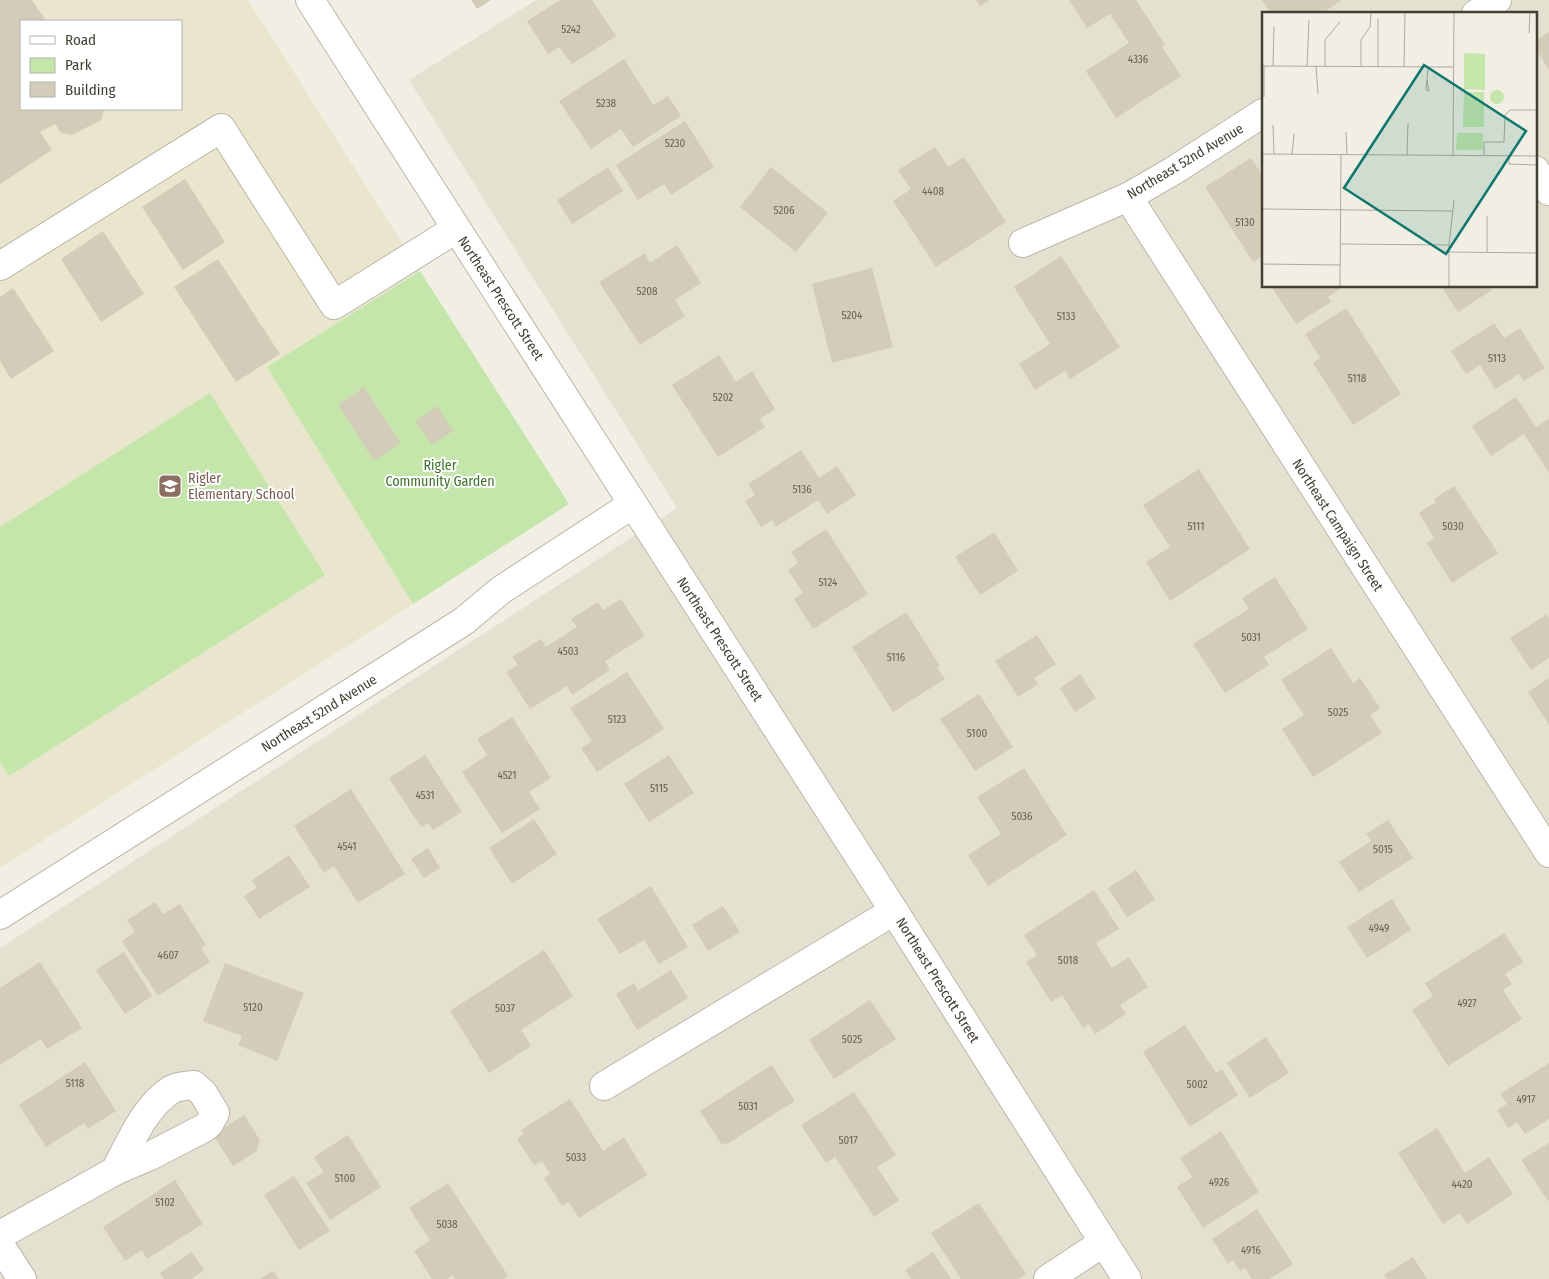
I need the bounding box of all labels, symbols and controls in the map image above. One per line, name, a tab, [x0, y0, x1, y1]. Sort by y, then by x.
inset map	[1262, 12, 1536, 288]
legend	[20, 20, 182, 110]
house number: 5242	[561, 23, 581, 36]
text: Road	[65, 31, 96, 49]
house number: 4336	[1128, 53, 1149, 66]
text: Park	[65, 56, 92, 74]
text: Building	[65, 81, 116, 99]
house number: 5238	[596, 97, 617, 110]
street label: Northeast 52nd Avenue	[1124, 120, 1247, 203]
house number: 5230	[665, 137, 685, 150]
house number: 4408	[922, 185, 944, 198]
house number: 5206	[774, 204, 795, 217]
house number: 5130	[1235, 216, 1255, 229]
street label: Northeast Prescott Street	[454, 233, 547, 364]
house number: 5208	[636, 285, 658, 298]
house number: 5204	[842, 309, 863, 322]
house number: 5133	[1057, 310, 1075, 323]
house number: 5113	[1488, 352, 1506, 365]
house number: 5118	[1348, 372, 1367, 385]
house number: 5202	[713, 391, 733, 404]
street label: Northeast Campaign Street	[1288, 456, 1387, 595]
park label: Rigler Community Garden	[385, 457, 495, 490]
place label: Rigler Elementary School	[188, 470, 295, 503]
school or university icon: Rigler Elementary School	[157, 473, 183, 499]
house number: 5136	[792, 483, 812, 496]
house number: 5111	[1187, 520, 1205, 533]
house number: 5030	[1442, 520, 1464, 533]
street label: Northeast Prescott Street	[673, 574, 766, 705]
house number: 5124	[819, 576, 838, 589]
house number: 5031	[1241, 631, 1261, 644]
house number: 4503	[558, 645, 578, 658]
house number: 5116	[887, 651, 906, 664]
street label: Northeast 52nd Avenue	[258, 671, 380, 756]
house number: 5025	[1328, 706, 1348, 719]
house number: 5123	[608, 713, 626, 726]
house number: 5100	[967, 727, 987, 740]
house number: 4521	[497, 769, 517, 782]
house number: 5115	[650, 782, 668, 795]
house number: 4531	[415, 789, 435, 802]
house number: 5036	[1011, 810, 1033, 823]
house number: 4541	[337, 840, 357, 853]
house number: 5015	[1373, 843, 1393, 856]
street label: Northeast Prescott Street	[892, 914, 983, 1046]
house number: 4949	[1369, 922, 1389, 935]
house number: 4607	[158, 949, 179, 962]
house number: 5018	[1058, 954, 1079, 967]
house number: 4927	[1457, 997, 1477, 1010]
house number: 5120	[243, 1001, 263, 1014]
house number: 5037	[495, 1002, 516, 1015]
house number: 5025	[842, 1033, 862, 1046]
house number: 5118	[66, 1077, 85, 1090]
house number: 5002	[1186, 1078, 1208, 1091]
house number: 4917	[1516, 1093, 1536, 1106]
house number: 5031	[738, 1100, 758, 1113]
house number: 5017	[838, 1134, 858, 1147]
house number: 5033	[566, 1151, 586, 1164]
house number: 5100	[335, 1172, 355, 1185]
house number: 4926	[1209, 1176, 1230, 1189]
house number: 4420	[1451, 1178, 1473, 1191]
house number: 5102	[155, 1196, 175, 1209]
house number: 5038	[436, 1218, 458, 1231]
house number: 4916	[1241, 1244, 1262, 1257]

